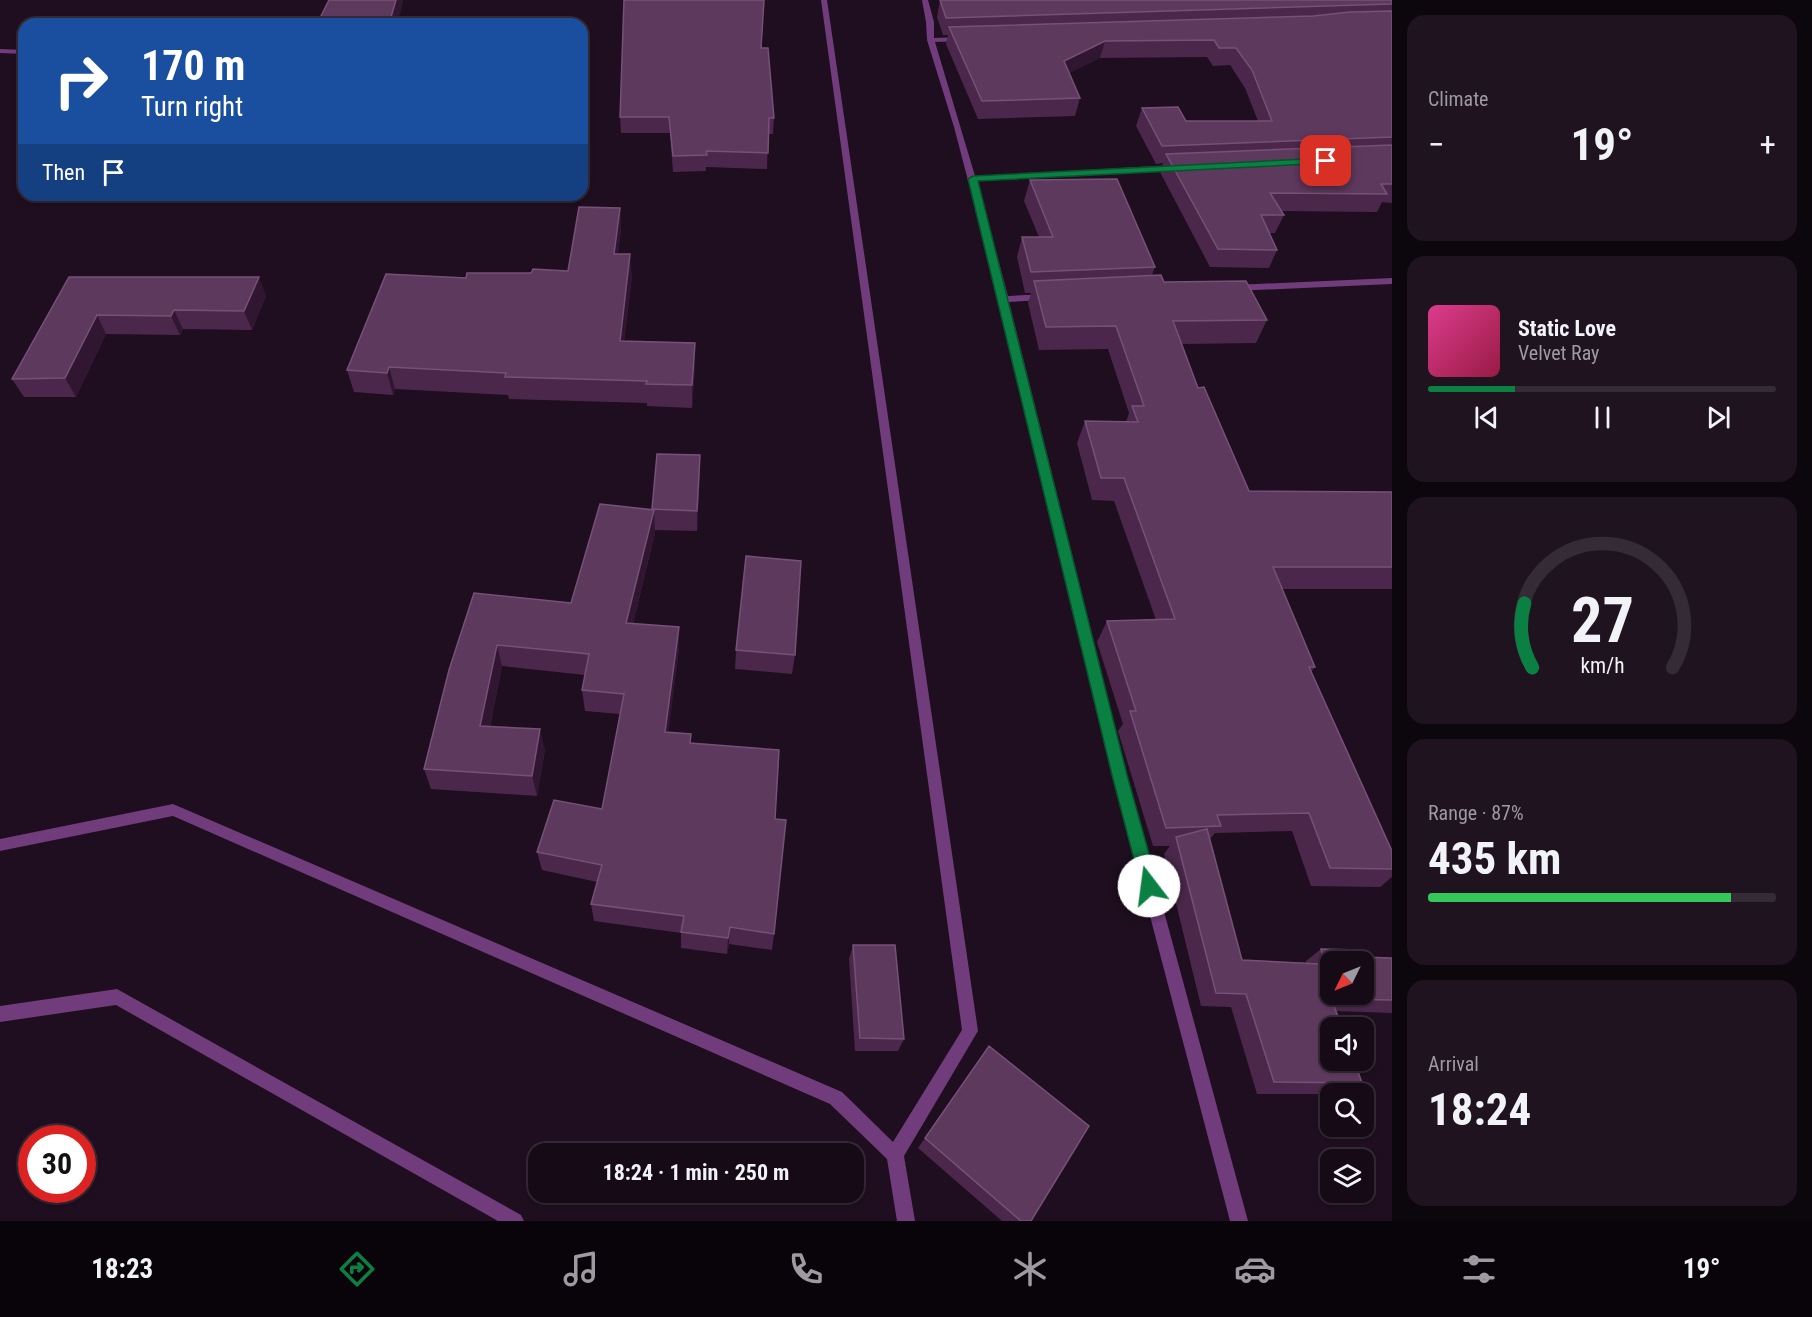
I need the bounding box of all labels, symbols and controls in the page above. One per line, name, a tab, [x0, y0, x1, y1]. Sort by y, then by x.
text: 170 m	[141, 41, 246, 90]
icon: right	[42, 42, 120, 120]
text: Climate	[1428, 87, 1488, 111]
text: Turn right	[141, 91, 243, 123]
text: 19°	[1571, 118, 1634, 171]
text: −	[1428, 125, 1445, 164]
text: +	[1760, 125, 1776, 164]
pin	[1300, 135, 1351, 186]
icon: arrive	[1309, 144, 1342, 177]
icon: arrive	[97, 156, 130, 189]
text: Then	[42, 160, 85, 185]
text: Static Love	[1518, 316, 1616, 341]
text: Velvet Ray	[1518, 341, 1599, 365]
icon: previous	[1470, 401, 1503, 434]
icon: pause	[1586, 401, 1619, 434]
icon: next	[1702, 401, 1735, 434]
text: 27	[1570, 584, 1634, 657]
text: km/h	[1580, 653, 1624, 678]
text: Range · 87%	[1428, 801, 1524, 825]
text: 435 km	[1428, 832, 1561, 885]
position arrow	[1117, 854, 1181, 918]
north arrow	[1320, 951, 1374, 1005]
map controls	[1320, 951, 1374, 1203]
button: sound	[1320, 1017, 1374, 1071]
text: Arrival	[1428, 1052, 1479, 1076]
button: search	[1320, 1083, 1374, 1137]
text: 18:24	[1428, 1083, 1531, 1136]
speed limit sign: 30	[18, 1125, 96, 1203]
button: layers	[1320, 1149, 1374, 1203]
text: 18:24 · 1 min · 250 m	[603, 1160, 789, 1185]
icon: directions	[336, 1248, 378, 1290]
icon: music	[560, 1248, 602, 1290]
icon: phone	[785, 1248, 827, 1290]
icon: climate	[1009, 1248, 1051, 1290]
icon: car	[1234, 1248, 1276, 1290]
icon: filters	[1458, 1248, 1500, 1290]
text: 18:23	[91, 1253, 153, 1285]
text: 19°	[1683, 1253, 1721, 1285]

